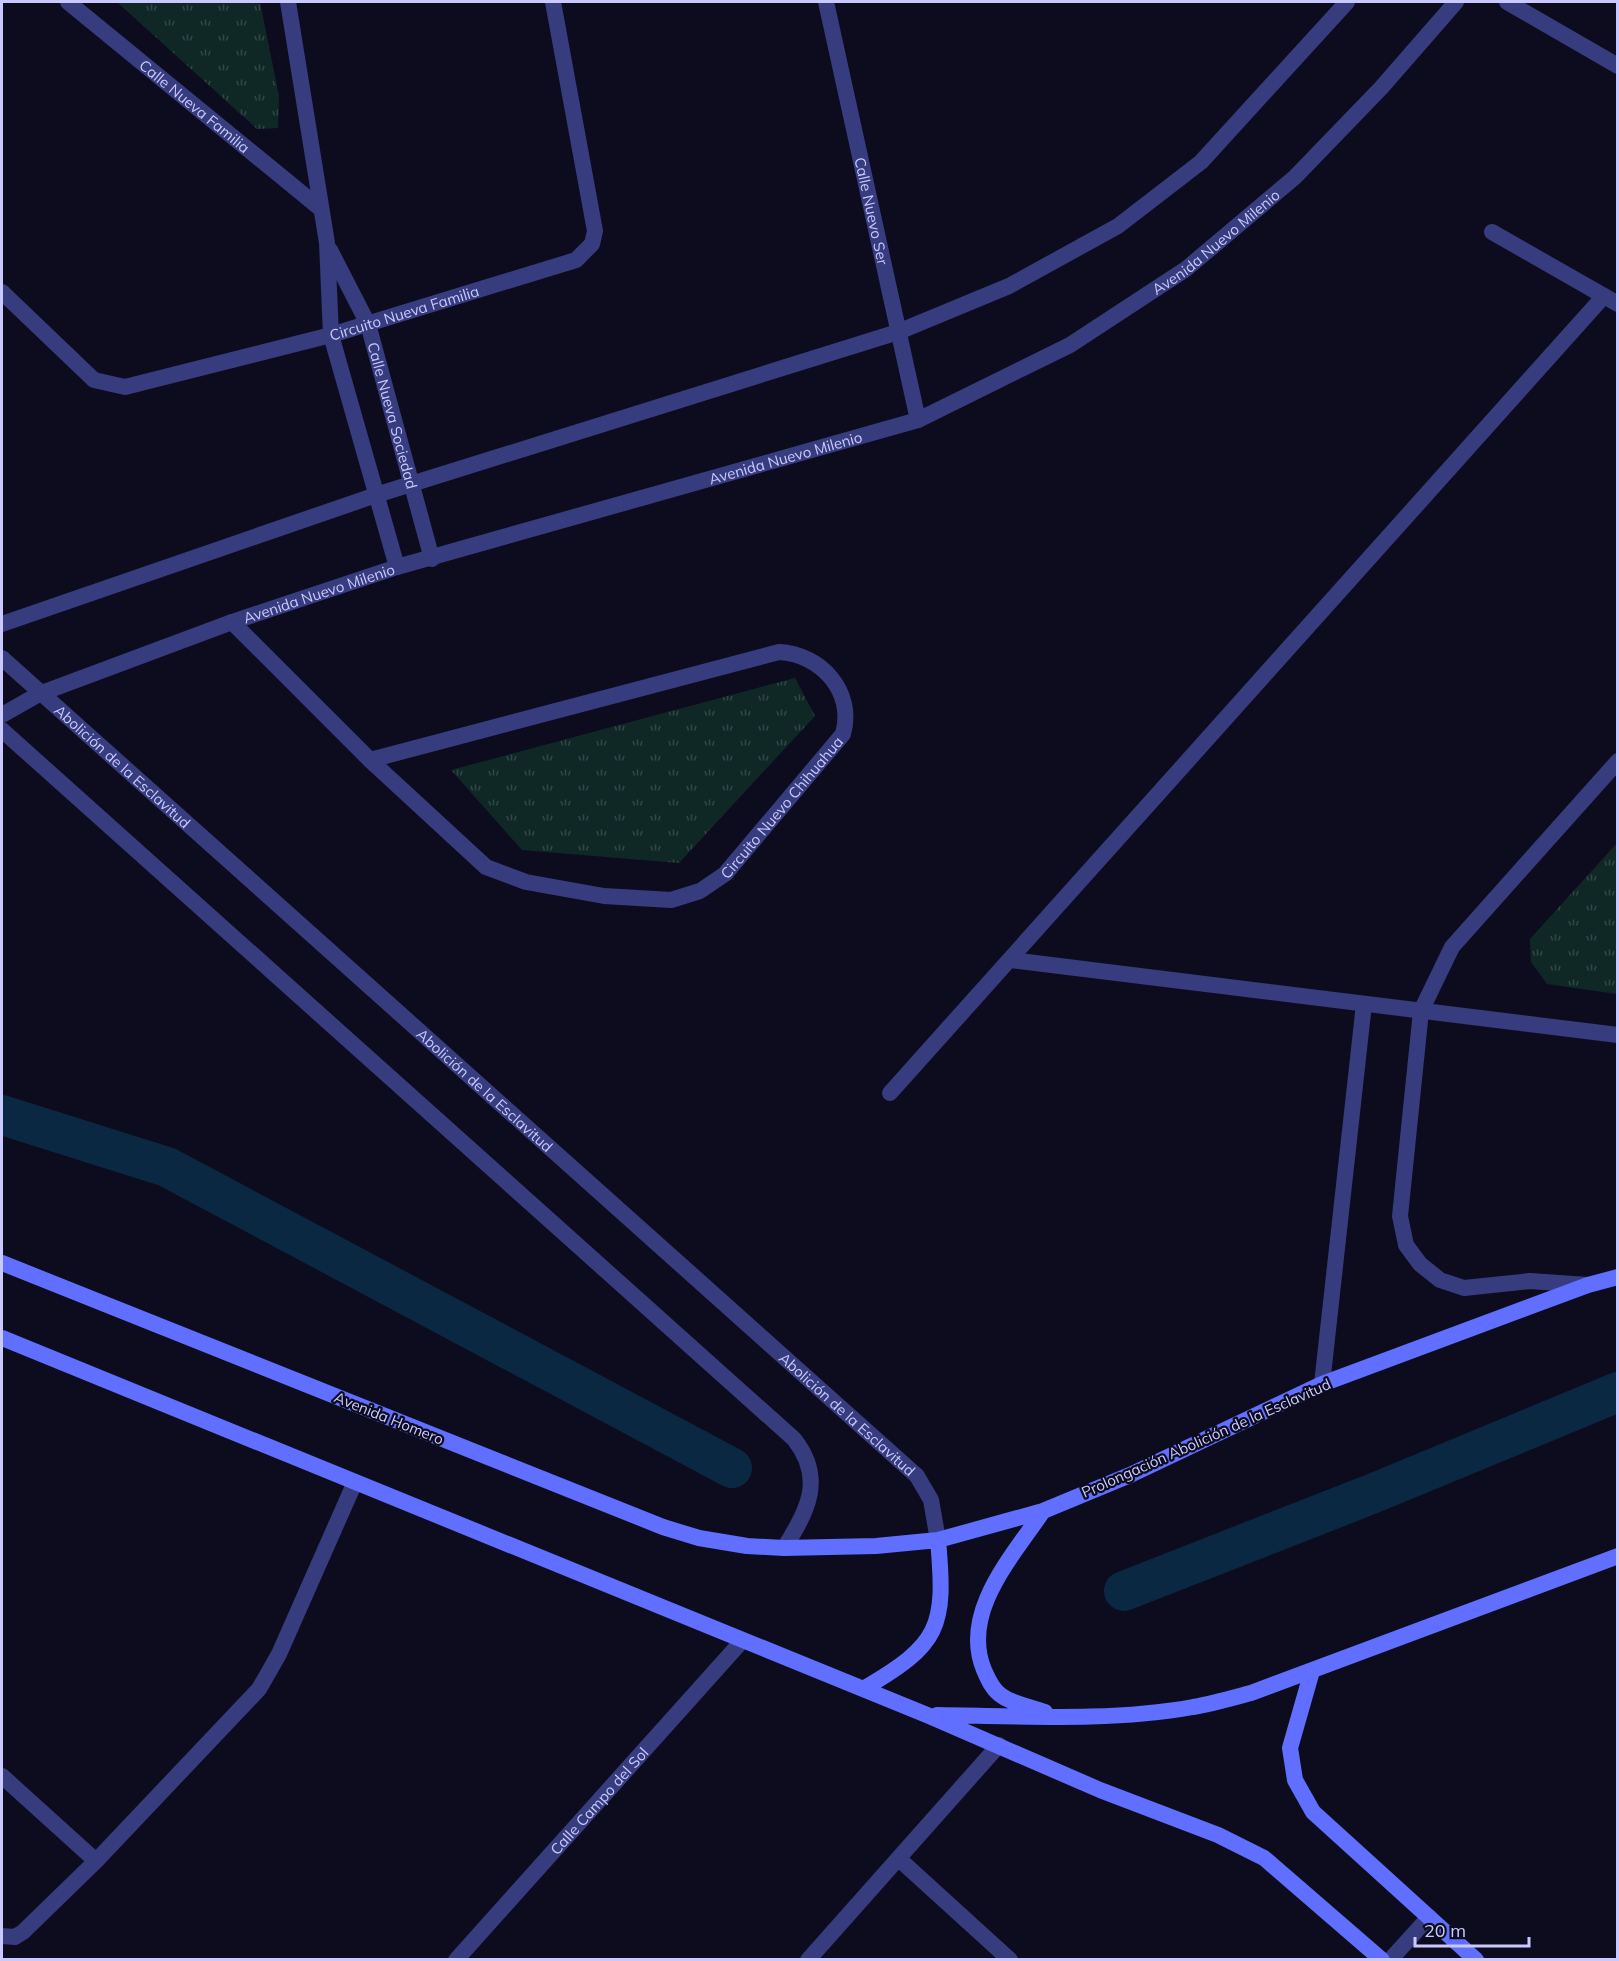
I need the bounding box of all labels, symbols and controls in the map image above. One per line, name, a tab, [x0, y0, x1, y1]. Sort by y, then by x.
street label: Calle Nueva Familia	[136, 55, 254, 157]
street label: Calle Nuevo Ser	[851, 155, 893, 267]
street label: Avenida Nuevo Milenio	[1148, 185, 1283, 298]
street label: Circuito Nueva Familia	[327, 281, 481, 344]
street label: Calle Nueva Sociedad	[364, 340, 422, 491]
street label: Avenida Nuevo Milenio	[707, 427, 864, 488]
street label: Avenida Nuevo Milenio	[241, 559, 397, 627]
street label: Abolición de la Esclavitud	[51, 700, 195, 832]
street label: Circuito Nuevo Chihuahua	[716, 732, 847, 882]
street label: Abolición de la Esclavitud	[413, 1024, 557, 1156]
street label: Abolición de la Esclavitud	[775, 1348, 919, 1480]
street label: Prolongación Abolición de la Esclavitud	[1078, 1374, 1334, 1502]
street label: Avenida Homero	[332, 1387, 446, 1449]
street label: Calle Campo del Sol	[546, 1743, 652, 1858]
scale bar	[1415, 1910, 1529, 1948]
text: 20 m	[1424, 1919, 1466, 1942]

